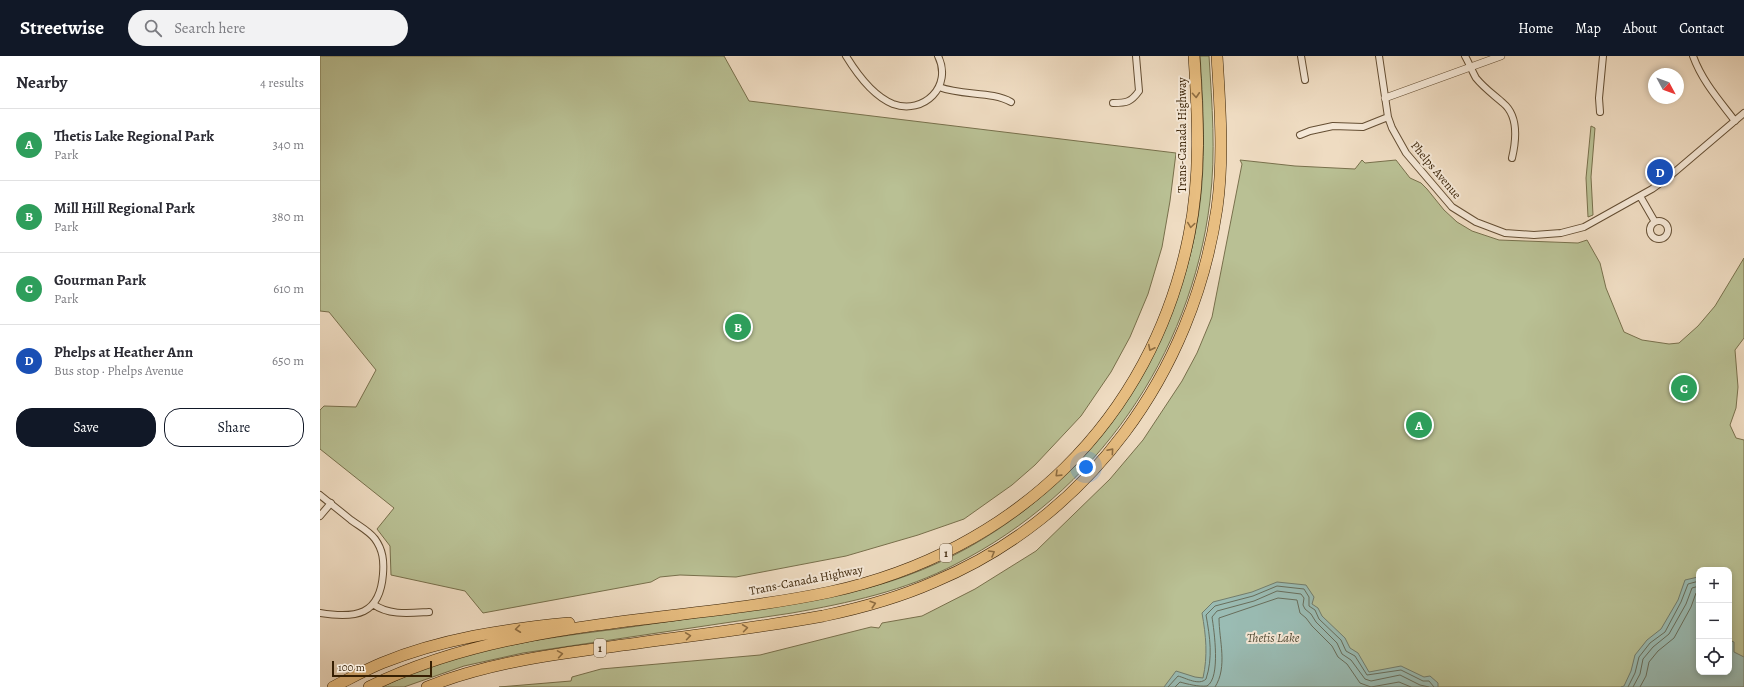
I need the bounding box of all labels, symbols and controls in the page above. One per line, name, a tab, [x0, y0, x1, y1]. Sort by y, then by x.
search box	[128, 10, 408, 46]
text: Streetwise	[20, 15, 104, 41]
icon: search	[142, 17, 164, 39]
text: Search here	[174, 18, 245, 38]
text: Home	[1518, 19, 1553, 38]
text: Map	[1575, 19, 1601, 38]
text: About	[1623, 19, 1657, 38]
text: Contact	[1679, 19, 1724, 38]
north arrow	[1648, 68, 1684, 104]
text: Nearby	[16, 71, 67, 94]
text: 4 results	[260, 74, 304, 91]
street label: Trans-Canada Highway	[1174, 77, 1190, 193]
one-way arrow	[1192, 92, 1201, 98]
text: Thetis Lake Regional Park	[54, 126, 214, 146]
text: A	[25, 136, 33, 153]
text: 340 m	[272, 136, 304, 153]
street label: Phelps Avenue	[1407, 138, 1465, 202]
text: Park	[54, 146, 78, 163]
pin: D	[1647, 157, 1673, 187]
text: Mill Hill Regional Park	[54, 198, 195, 218]
text: B	[25, 208, 33, 225]
text: 380 m	[272, 208, 304, 225]
text: Park	[54, 218, 78, 235]
one-way arrow	[1187, 221, 1196, 228]
text: Gourman Park	[54, 270, 146, 290]
text: C	[25, 280, 33, 297]
text: 610 m	[273, 280, 304, 297]
text: Park	[54, 290, 78, 307]
pin: B	[725, 312, 751, 342]
text: Phelps at Heather Ann	[54, 342, 193, 362]
one-way arrow	[1149, 344, 1156, 351]
text: D	[24, 352, 34, 369]
text: 650 m	[272, 352, 304, 369]
text: Bus stop · Phelps Avenue	[54, 362, 184, 379]
pin: C	[1671, 373, 1697, 403]
button: Save	[16, 408, 156, 447]
button: Share	[164, 408, 304, 447]
pin: A	[1406, 410, 1432, 440]
one-way arrow	[1106, 448, 1113, 455]
your location	[1076, 457, 1096, 477]
one-way arrow	[1055, 469, 1063, 477]
road number: 1	[940, 544, 952, 562]
one-way arrow	[988, 550, 995, 557]
street label: Trans-Canada Highway	[748, 561, 865, 599]
map controls	[1696, 567, 1732, 675]
button: +	[1696, 567, 1732, 603]
one-way arrow	[869, 600, 876, 609]
button: −	[1696, 603, 1732, 639]
one-way arrow	[515, 624, 522, 633]
one-way arrow	[742, 624, 748, 633]
water label: Thetis Lake	[1247, 629, 1300, 646]
one-way arrow	[685, 632, 691, 641]
road number: 1	[594, 639, 606, 657]
button: locate	[1696, 639, 1732, 675]
one-way arrow	[557, 650, 563, 659]
scale bar	[332, 659, 432, 678]
text: 100 m	[338, 660, 365, 675]

